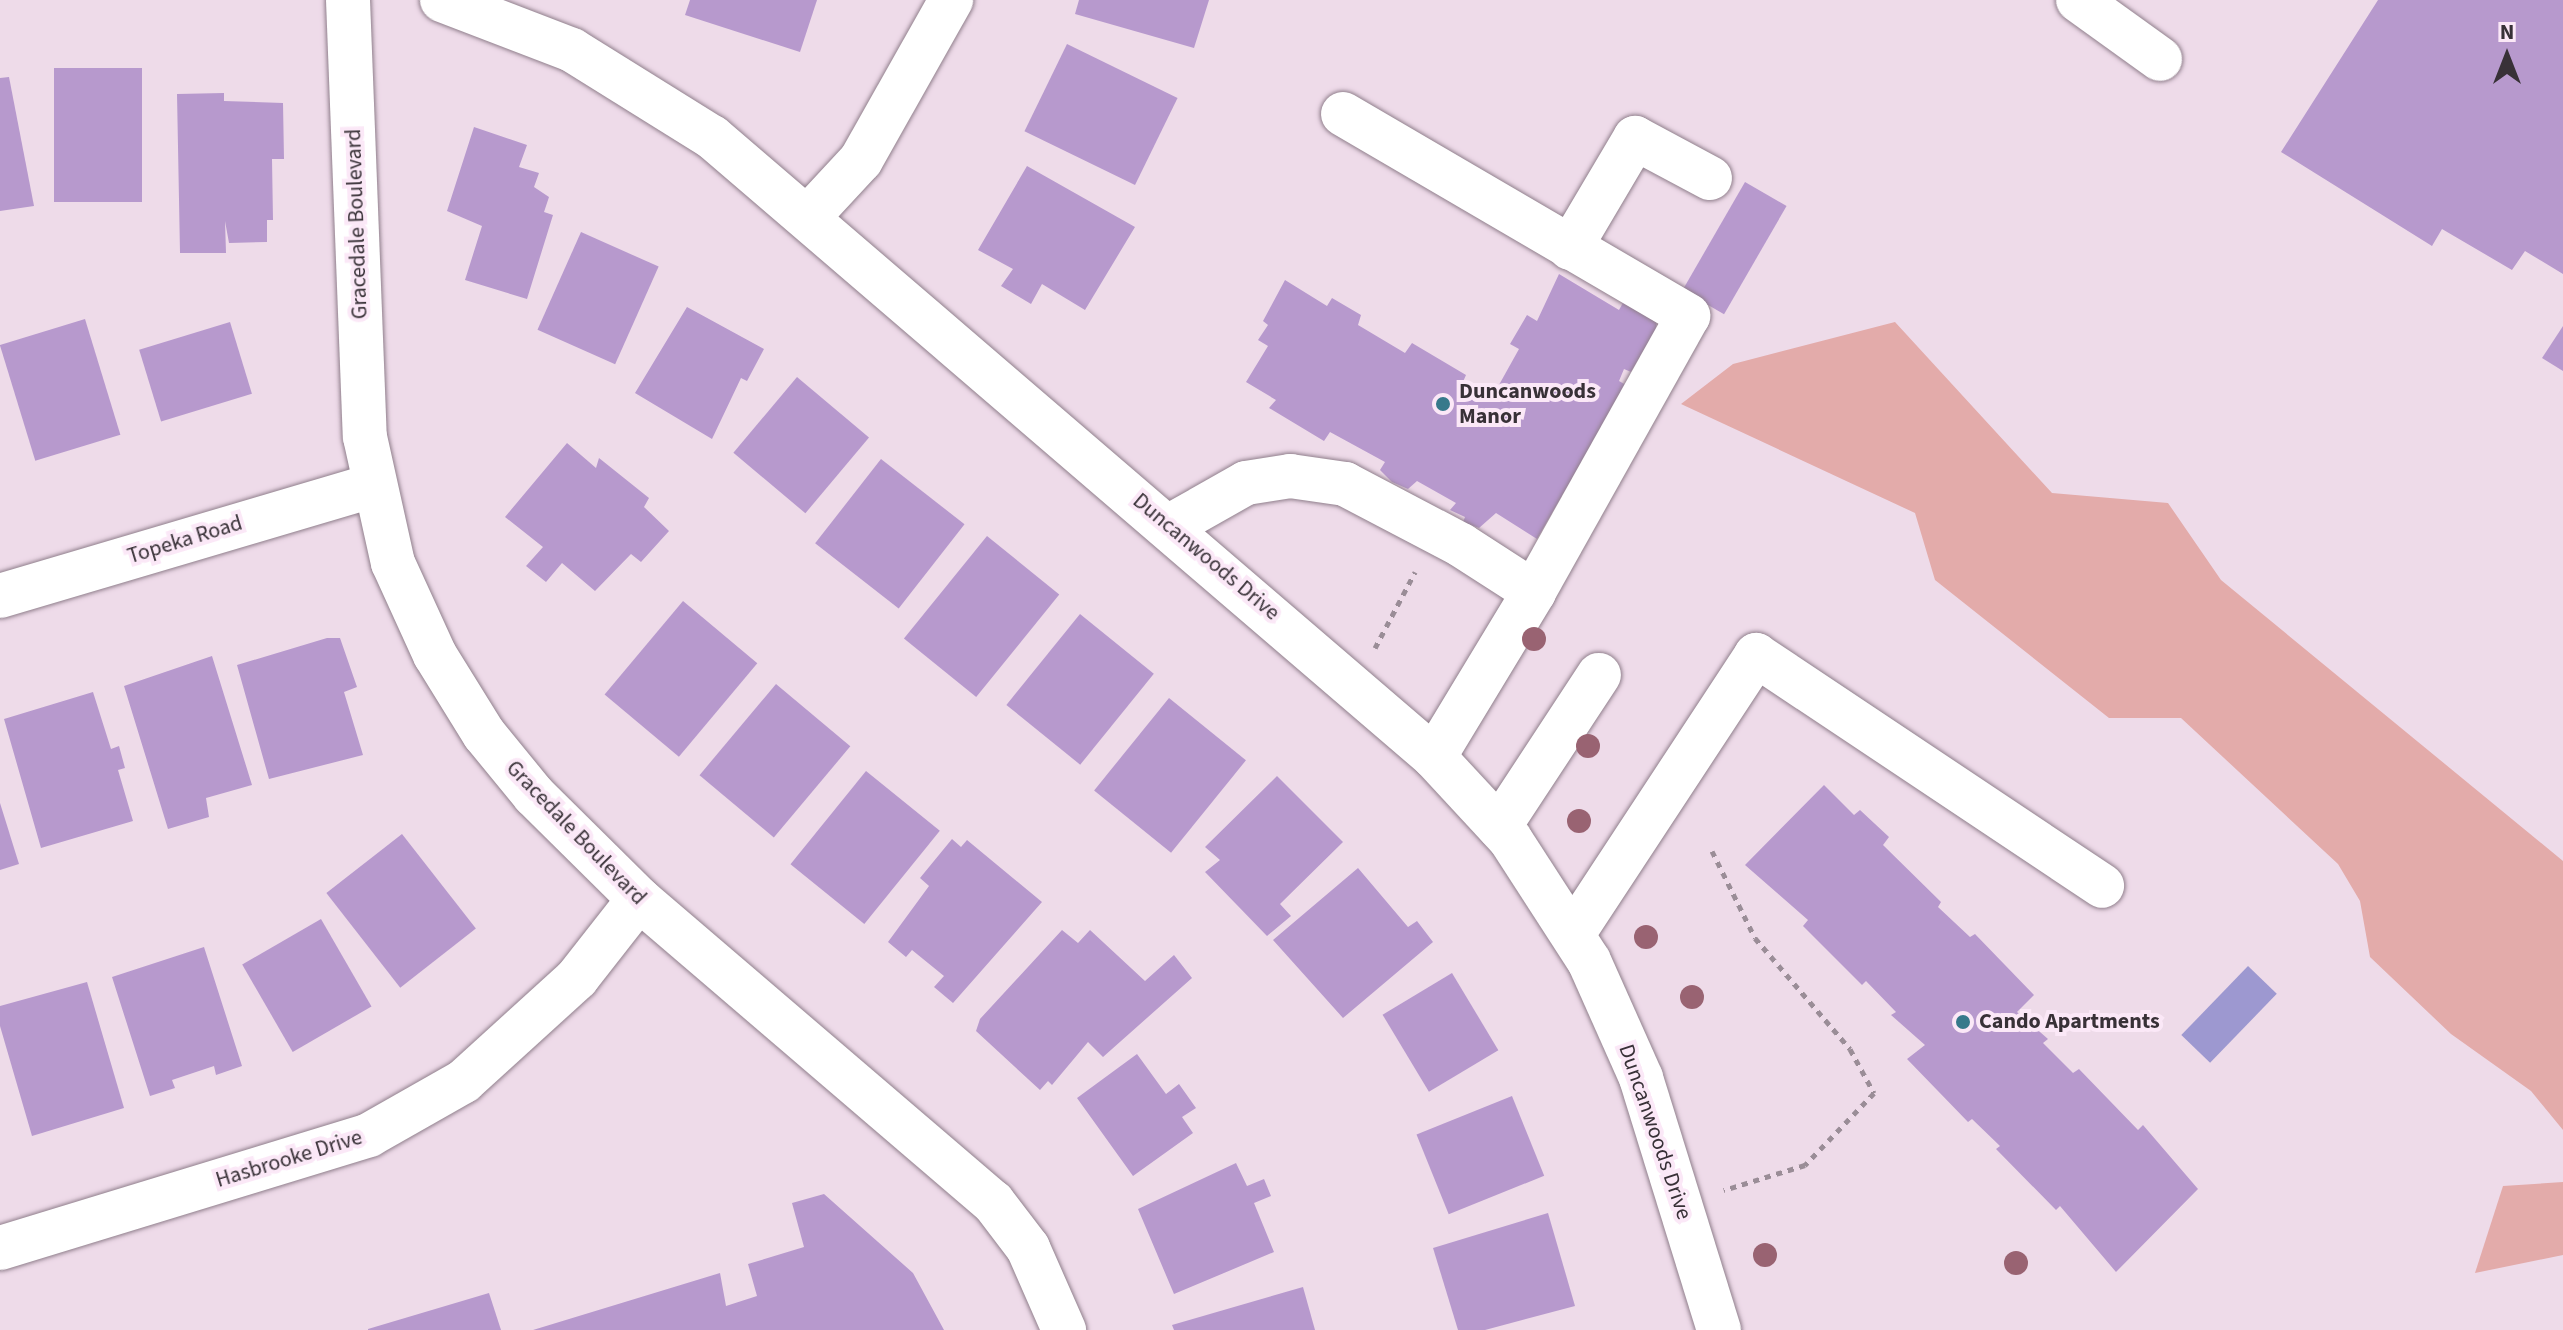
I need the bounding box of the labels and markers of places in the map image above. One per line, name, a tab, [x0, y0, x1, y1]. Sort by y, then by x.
place label: Duncanwoods Manor	[1459, 378, 1596, 430]
marker: Duncanwoods Manor	[1434, 395, 1452, 413]
place label: Cando Apartments	[1979, 1009, 2160, 1035]
marker: Cando Apartments	[1954, 1013, 1972, 1031]

